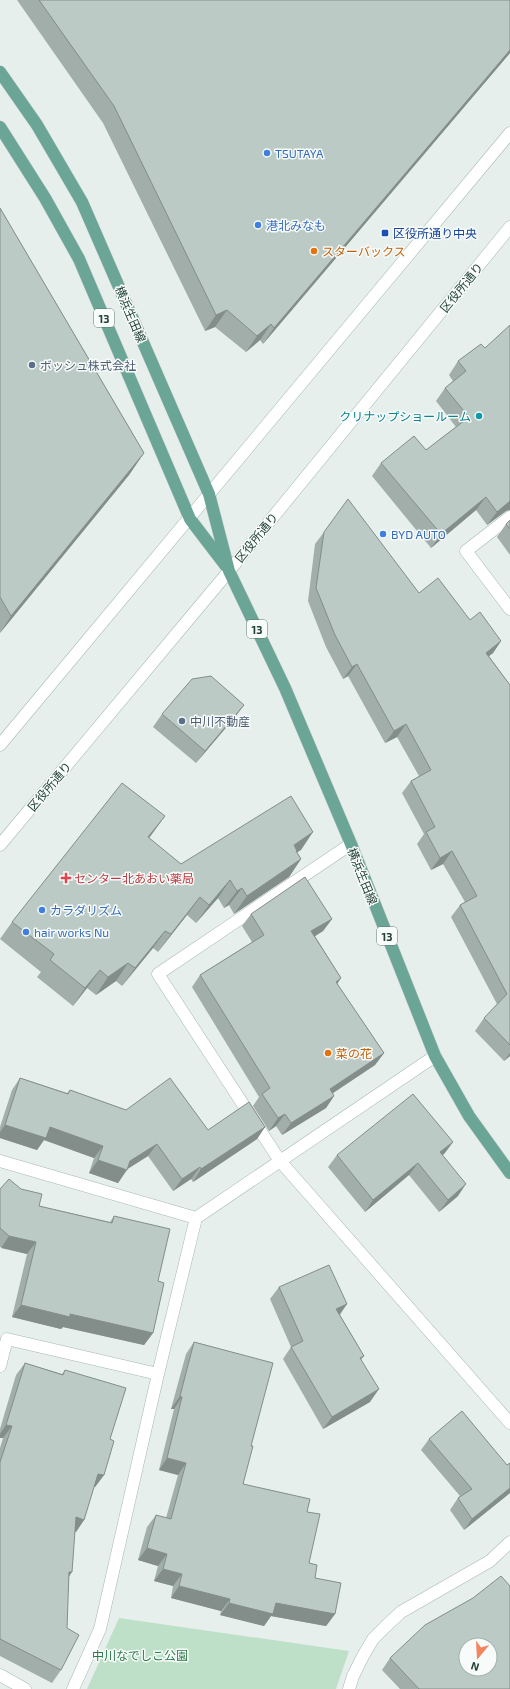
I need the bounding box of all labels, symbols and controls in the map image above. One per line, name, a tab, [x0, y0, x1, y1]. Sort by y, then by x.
place label: TSUTAYA	[275, 146, 324, 160]
marker: TSUTAYA	[262, 148, 272, 158]
place label: 港北みなも	[266, 218, 326, 232]
marker: 港北みなも	[253, 220, 263, 230]
place label: 区役所通り中央	[393, 226, 477, 240]
marker: 区役所通り中央	[380, 228, 390, 238]
place label: スターバックス	[322, 244, 406, 258]
marker: スターバックス	[309, 246, 319, 256]
street label: 区役所通り	[437, 259, 485, 315]
street label: 横浜生田線	[113, 284, 149, 344]
road number: 13	[94, 309, 114, 327]
place label: ボッシュ株式会社	[40, 358, 136, 372]
marker: ボッシュ株式会社	[27, 360, 37, 370]
place label: クリナップショールーム	[339, 409, 471, 423]
marker: クリナップショールーム	[474, 411, 484, 421]
street label: 区役所通り	[232, 509, 280, 565]
place label: BYD AUTO	[391, 527, 446, 541]
marker: BYD AUTO	[378, 529, 388, 539]
road number: 13	[247, 620, 267, 638]
place label: 中川不動産	[190, 714, 250, 728]
marker: 中川不動産	[177, 716, 187, 726]
street label: 区役所通り	[24, 759, 74, 813]
street label: 横浜生田線	[345, 846, 381, 906]
place label: センター北あおい薬局	[74, 871, 194, 885]
marker: センター北あおい薬局	[61, 873, 71, 883]
place label: カラダリズム	[50, 903, 122, 917]
marker: カラダリズム	[37, 905, 47, 915]
place label: hair works Nu	[34, 925, 109, 939]
marker: hair works Nu	[21, 927, 31, 937]
road number: 13	[377, 927, 397, 945]
place label: 菜の花	[336, 1046, 372, 1060]
marker: 菜の花	[323, 1048, 333, 1058]
north arrow	[458, 1637, 498, 1677]
park label: 中川なでしこ公園	[92, 1648, 188, 1662]
text: N	[469, 1660, 481, 1674]

